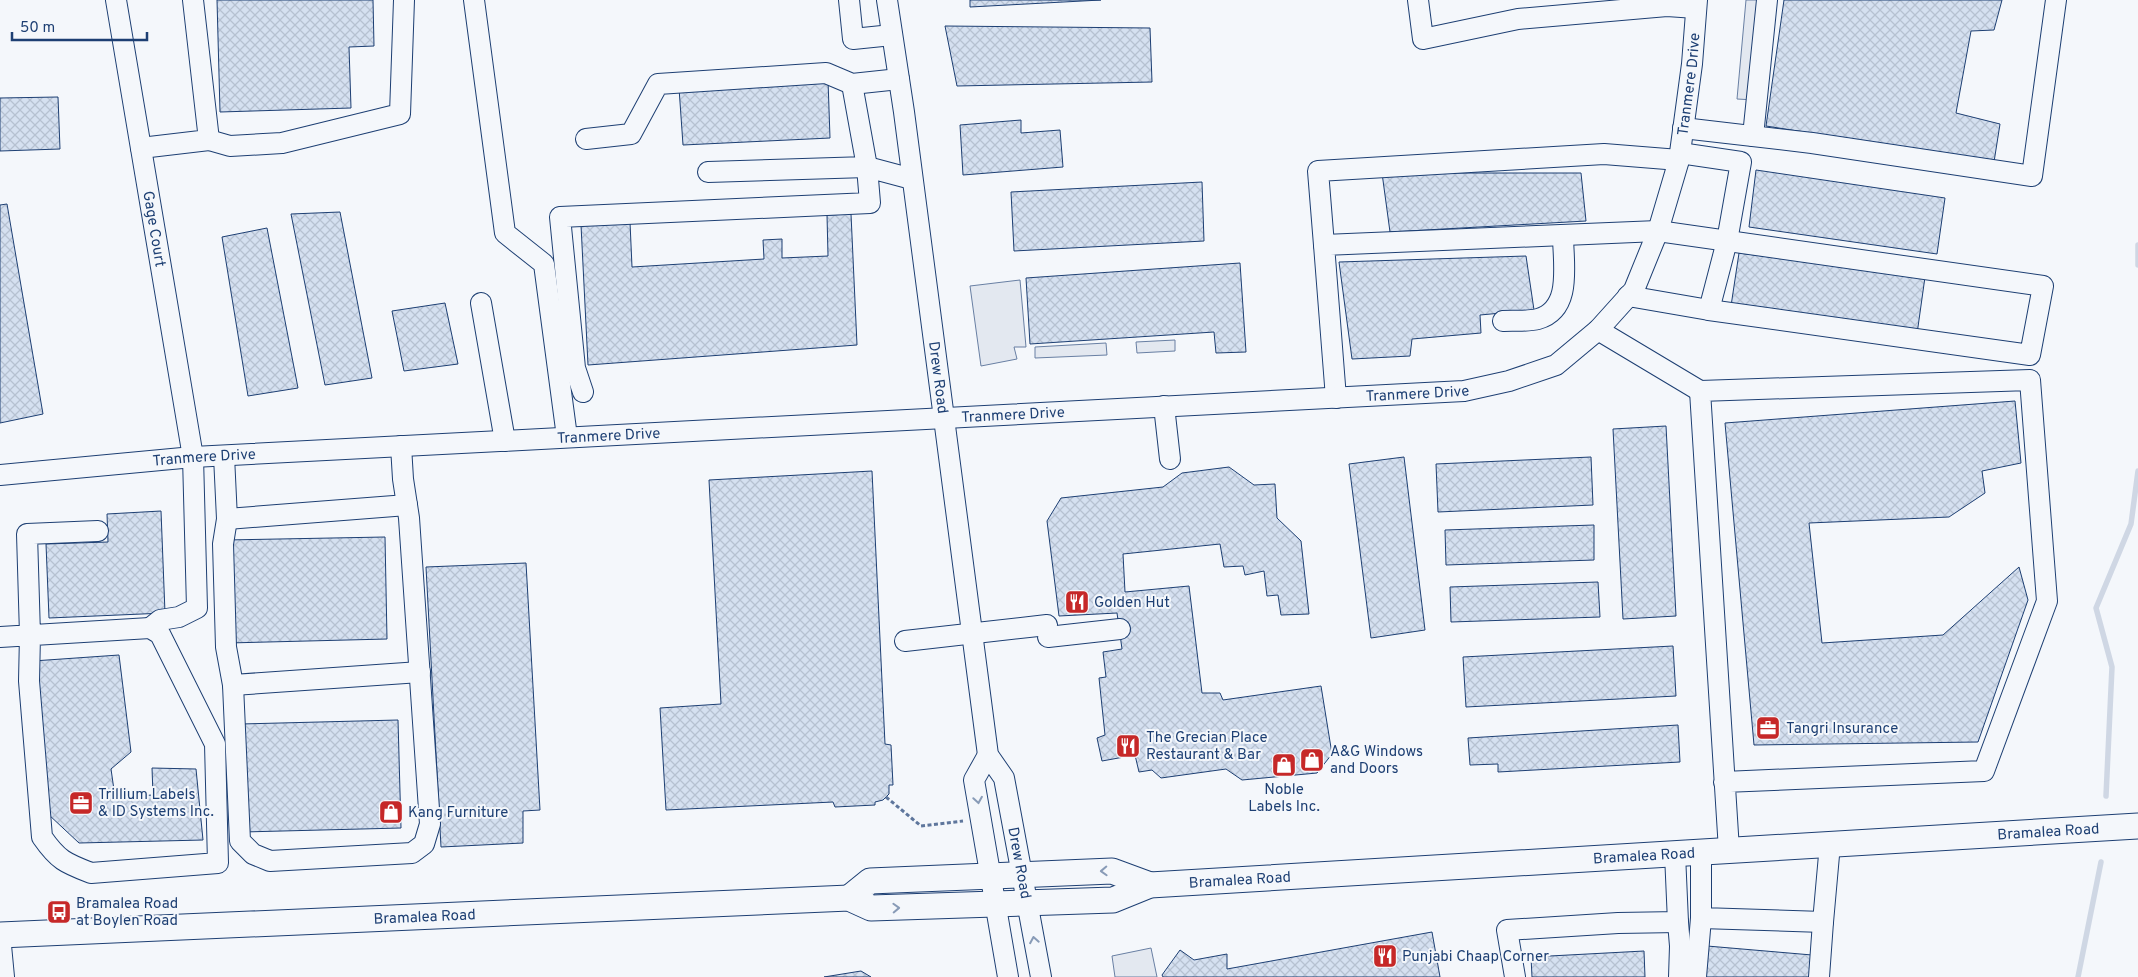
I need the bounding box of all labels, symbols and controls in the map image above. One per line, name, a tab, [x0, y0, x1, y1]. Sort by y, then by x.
scale bar	[12, 10, 148, 42]
text: 50 m	[20, 19, 55, 38]
street label: Tranmere Drive	[1674, 32, 1705, 137]
street label: Gage Court	[137, 190, 169, 269]
street label: Drew Road	[923, 340, 951, 415]
street label: Tranmere Drive	[1365, 382, 1471, 407]
street label: Tranmere Drive	[961, 404, 1065, 428]
street label: Tranmere Drive	[556, 425, 661, 449]
street label: Tranmere Drive	[152, 446, 256, 472]
restaurant icon: Golden Hut	[1064, 589, 1090, 615]
place label: Golden Hut	[1094, 594, 1170, 613]
office icon: Tangri Insurance	[1755, 715, 1781, 741]
place label: Tangri Insurance	[1786, 720, 1898, 739]
place label: The Grecian Place Restaurant & Bar	[1146, 729, 1268, 765]
restaurant icon: The Grecian Place Restaurant & Bar	[1115, 733, 1141, 759]
place label: A&G Windows and Doors	[1330, 743, 1423, 779]
shop icon: A&G Windows and Doors	[1299, 747, 1325, 773]
shop icon: Noble Labels Inc.	[1271, 752, 1297, 778]
place label: Noble Labels Inc.	[1248, 781, 1320, 817]
place label: Trillium Labels & ID Systems Inc.	[98, 786, 214, 822]
office icon: Trillium Labels & ID Systems Inc.	[68, 790, 94, 816]
one-way arrow	[972, 795, 982, 804]
shop icon: Kang Furniture	[378, 799, 404, 825]
place label: Kang Furniture	[408, 804, 508, 823]
street label: Bramalea Road	[1997, 820, 2100, 845]
street label: Drew Road	[1002, 826, 1034, 901]
street label: Bramalea Road	[1593, 844, 1696, 870]
one-way arrow	[1100, 866, 1108, 877]
street label: Bramalea Road	[1188, 869, 1292, 894]
place label: Bramalea Road at Boylen Road	[76, 895, 178, 931]
bus stop icon: Bramalea Road at Boylen Road	[46, 899, 72, 925]
one-way arrow	[892, 902, 900, 913]
street label: Bramalea Road	[373, 906, 476, 930]
one-way arrow	[1029, 936, 1040, 945]
restaurant icon: Punjabi Chaap Corner	[1372, 943, 1398, 969]
place label: Punjabi Chaap Corner	[1402, 948, 1549, 967]

